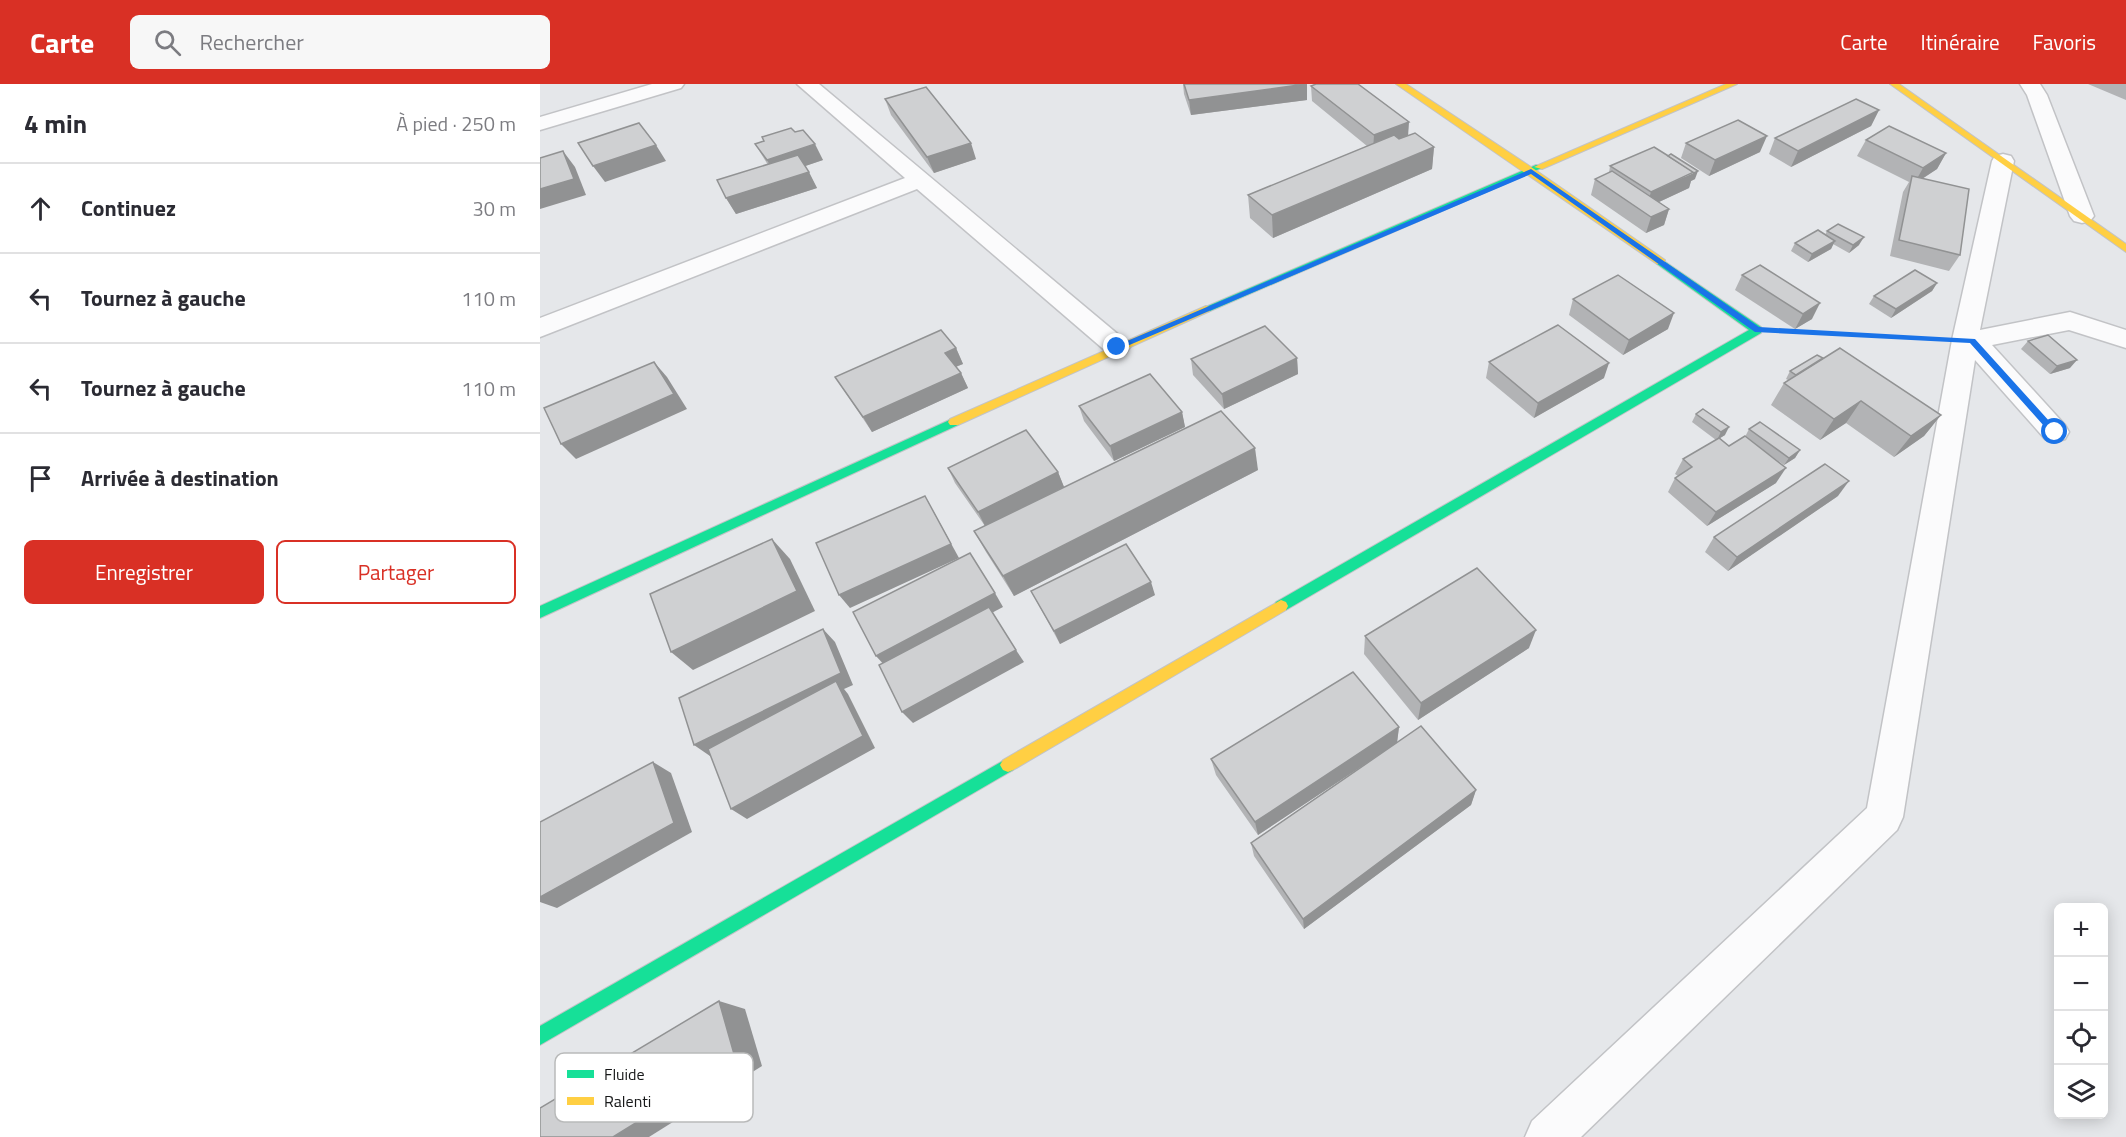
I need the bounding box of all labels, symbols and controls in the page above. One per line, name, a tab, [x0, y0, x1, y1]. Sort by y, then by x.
search box	[130, 15, 550, 69]
text: Carte	[30, 21, 94, 64]
text: Rechercher	[199, 25, 304, 59]
icon: search	[151, 26, 184, 59]
text: Carte	[1840, 26, 1888, 58]
text: Itinéraire	[1921, 26, 2000, 58]
text: Favoris	[2033, 26, 2096, 58]
text: 4 min	[24, 104, 87, 143]
text: À pied · 250 m	[396, 108, 516, 139]
text: Continuez	[81, 191, 176, 225]
icon: ahead	[24, 192, 57, 225]
text: 30 m	[472, 193, 516, 224]
text: Tournez à gauche	[81, 281, 246, 315]
icon: left	[24, 282, 57, 315]
text: 110 m	[461, 283, 516, 314]
route end	[1103, 333, 1129, 359]
text: Tournez à gauche	[81, 371, 246, 405]
icon: left	[24, 372, 57, 405]
text: 110 m	[461, 373, 516, 404]
route start	[2041, 418, 2067, 444]
text: Arrivée à destination	[81, 461, 279, 495]
icon: arrive	[24, 462, 57, 495]
button: Enregistrer	[24, 540, 264, 604]
button: Partager	[276, 540, 516, 604]
map controls	[2054, 903, 2108, 1119]
button: +	[2054, 903, 2108, 957]
button: −	[2054, 957, 2108, 1011]
button: locate	[2054, 1011, 2108, 1065]
legend	[555, 1053, 753, 1122]
text: Fluide	[604, 1062, 645, 1086]
button: layers	[2054, 1065, 2108, 1119]
text: Ralenti	[604, 1089, 651, 1113]

